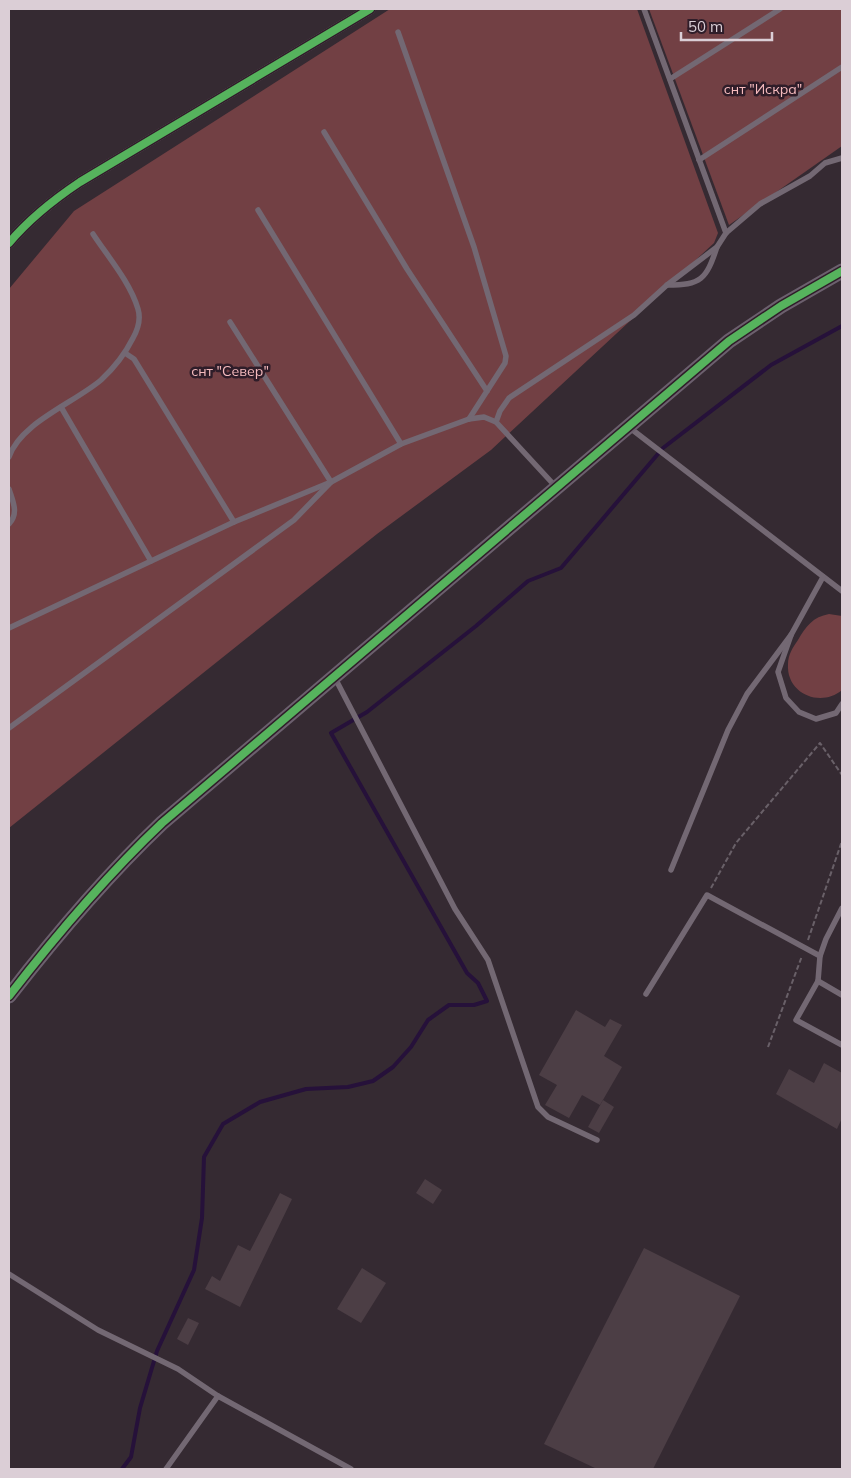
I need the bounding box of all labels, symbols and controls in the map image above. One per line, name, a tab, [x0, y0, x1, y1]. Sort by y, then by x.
scale bar	[681, 10, 772, 42]
text: 50 m	[688, 17, 723, 36]
park label: снт "Искра"	[724, 80, 802, 98]
park label: снт "Север"	[191, 362, 269, 380]

